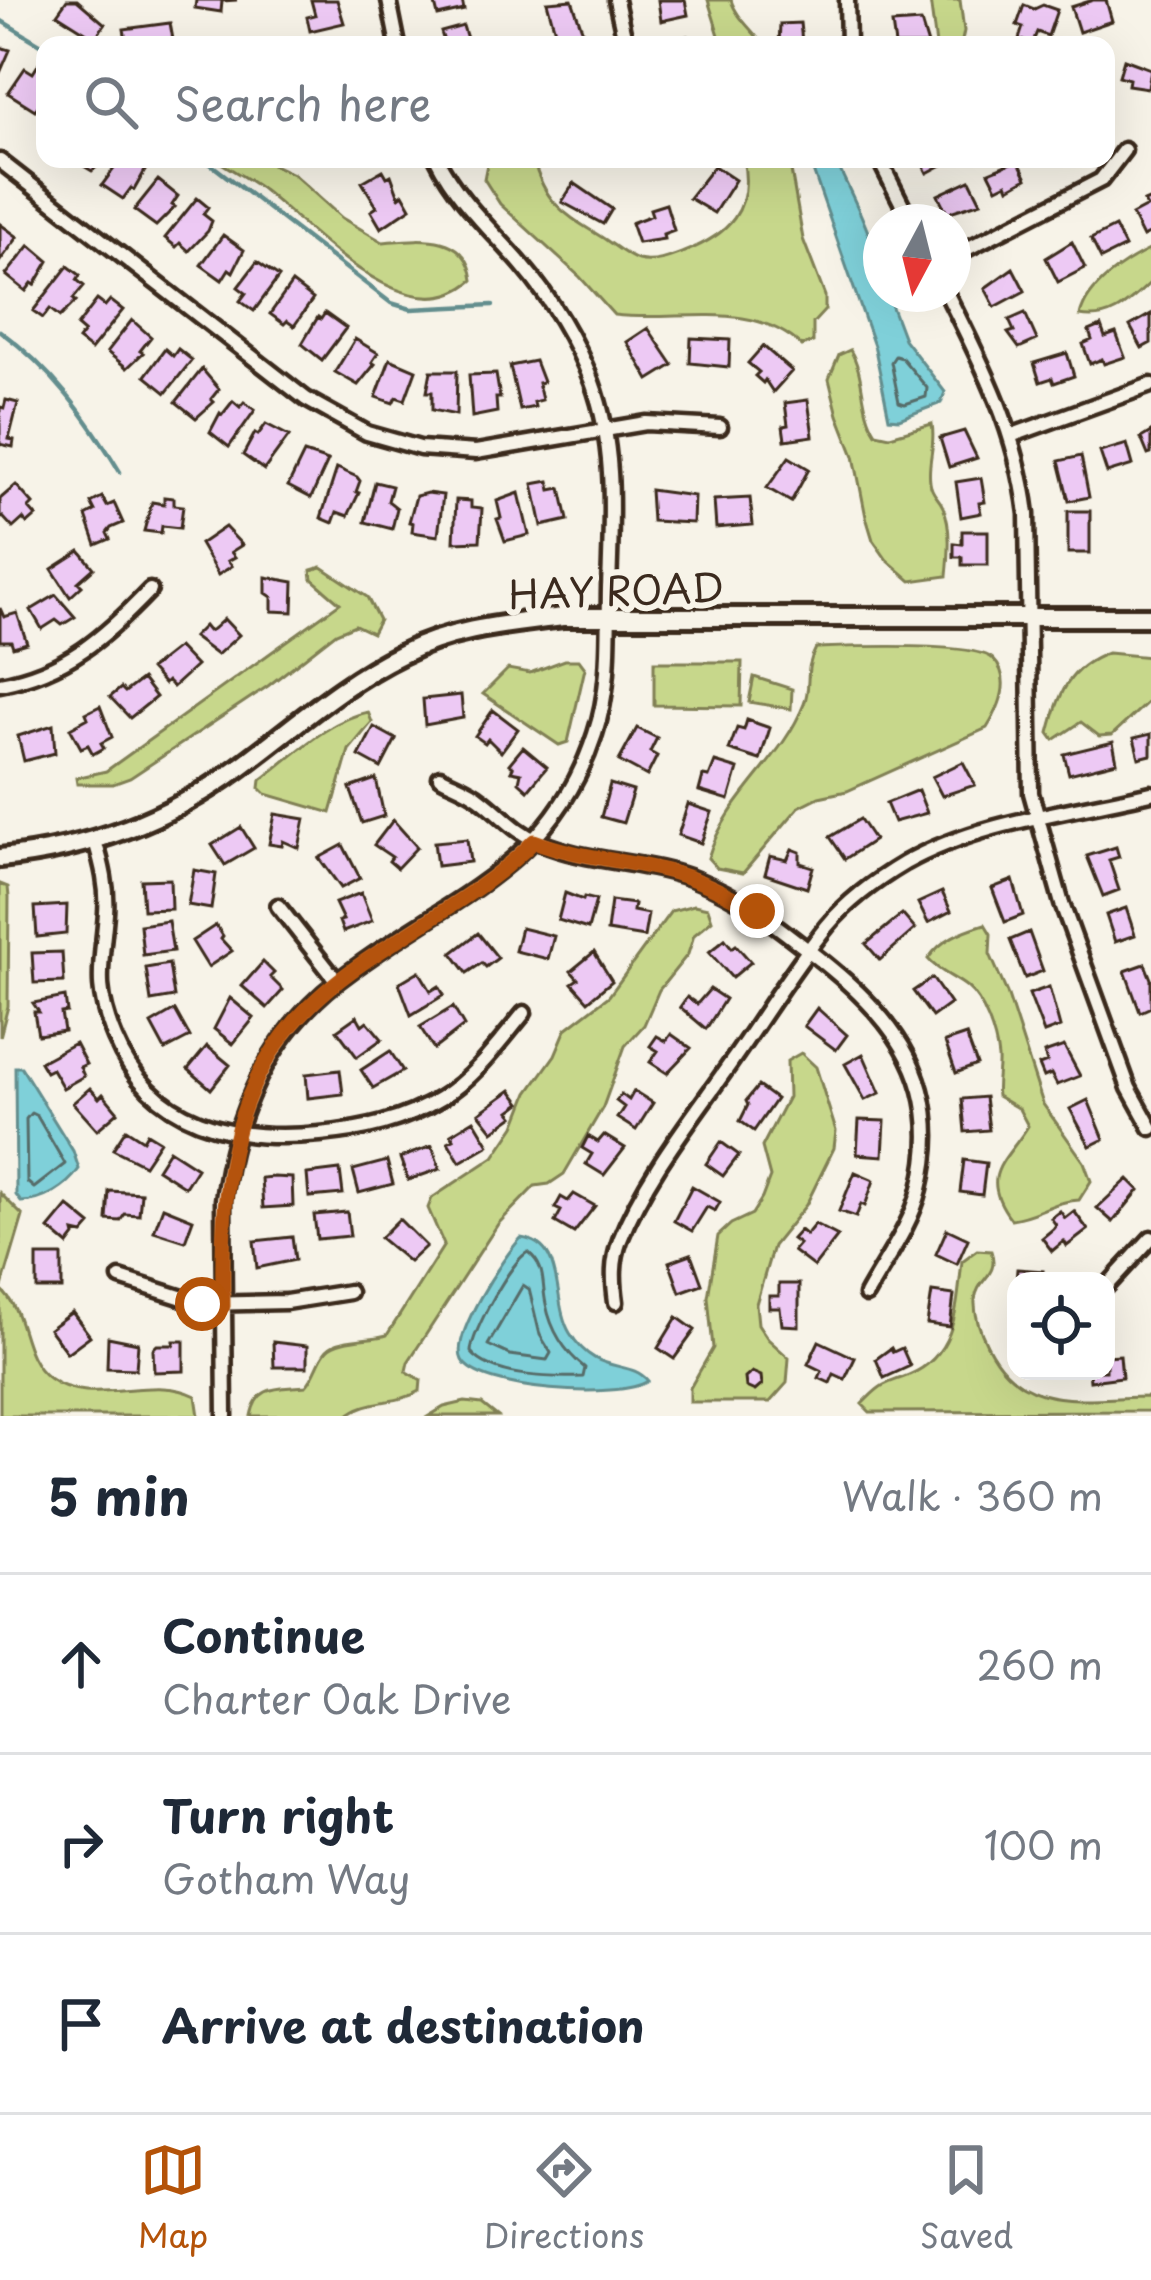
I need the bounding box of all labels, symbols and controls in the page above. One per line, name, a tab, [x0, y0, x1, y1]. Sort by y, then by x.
search box	[36, 36, 1115, 168]
text: Search here	[174, 68, 431, 136]
icon: search	[78, 69, 144, 135]
north arrow	[863, 204, 971, 312]
street label: HAY ROAD	[507, 556, 725, 622]
route end	[730, 884, 784, 938]
map controls	[1007, 1272, 1115, 1380]
button: locate	[1007, 1272, 1115, 1380]
route start	[175, 1277, 229, 1331]
text: 5 min	[48, 1456, 190, 1533]
text: Walk · 360 m	[842, 1465, 1103, 1524]
text: Continue	[162, 1600, 365, 1668]
icon: ahead	[48, 1631, 114, 1697]
text: 260 m	[976, 1634, 1103, 1693]
text: Charter Oak Drive	[162, 1668, 511, 1727]
text: Turn right	[162, 1780, 394, 1848]
icon: right	[48, 1811, 114, 1877]
text: 100 m	[984, 1814, 1103, 1873]
text: Gotham Way	[162, 1848, 410, 1907]
text: Arrive at destination	[162, 1990, 645, 2058]
icon: arrive	[48, 1991, 114, 2057]
tab: Map	[138, 2137, 208, 2259]
tab: Directions	[484, 2137, 644, 2259]
tab: Saved	[920, 2137, 1013, 2259]

